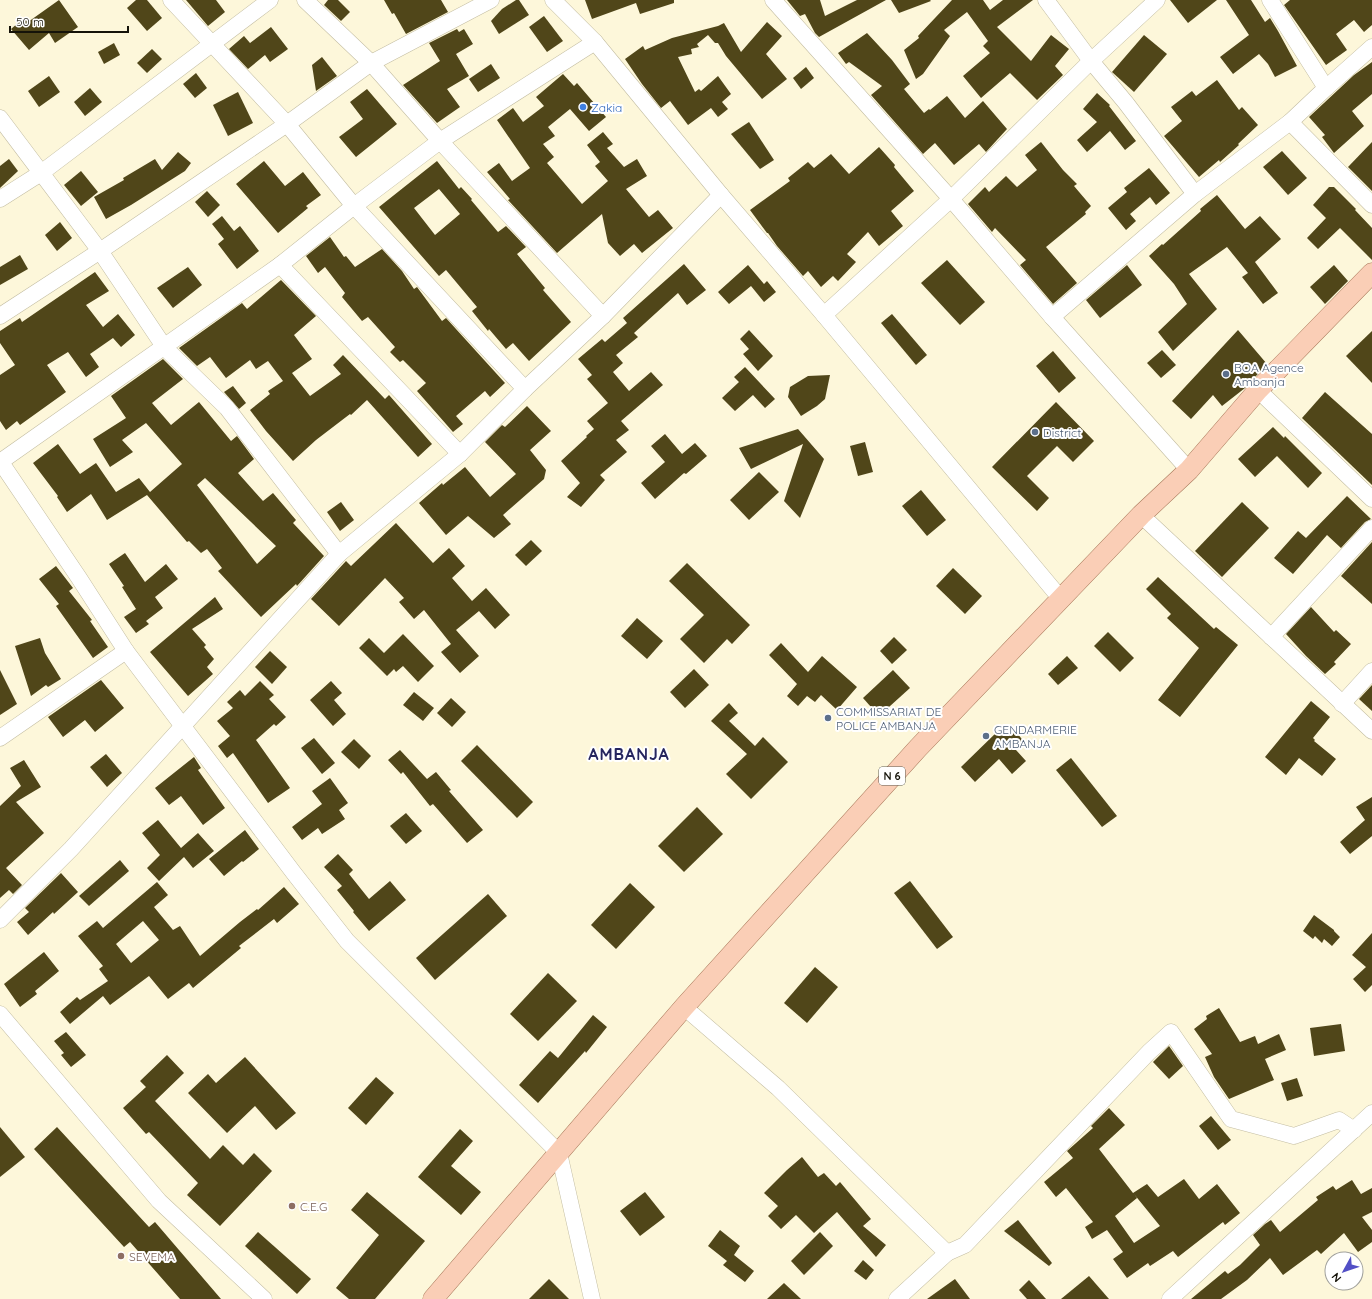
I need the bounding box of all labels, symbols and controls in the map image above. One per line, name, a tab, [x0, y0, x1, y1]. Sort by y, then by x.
scale bar	[10, 8, 128, 34]
text: 50 m	[16, 14, 44, 29]
place label: Zakia	[591, 100, 622, 115]
marker: Zakia	[578, 102, 588, 112]
place label: BOA Agence Ambanja	[1234, 360, 1304, 389]
marker: BOA Agence Ambanja	[1221, 369, 1231, 379]
place label: District	[1043, 425, 1081, 440]
marker: District	[1030, 427, 1040, 437]
place label: COMMISSARIAT DE POLICE AMBANJA	[836, 704, 941, 733]
marker: COMMISSARIAT DE POLICE AMBANJA	[823, 713, 833, 723]
place label: GENDARMERIE AMBANJA	[994, 722, 1077, 751]
marker: GENDARMERIE AMBANJA	[981, 731, 991, 741]
district label: AMBANJA	[588, 744, 670, 764]
road number: N 6	[879, 767, 905, 785]
place label: C.E.G	[300, 1199, 327, 1214]
marker: C.E.G	[287, 1201, 297, 1211]
place label: SEVEMA	[129, 1249, 175, 1264]
marker: SEVEMA	[116, 1251, 126, 1261]
north arrow	[1324, 1251, 1364, 1291]
text: N	[1328, 1270, 1344, 1285]

